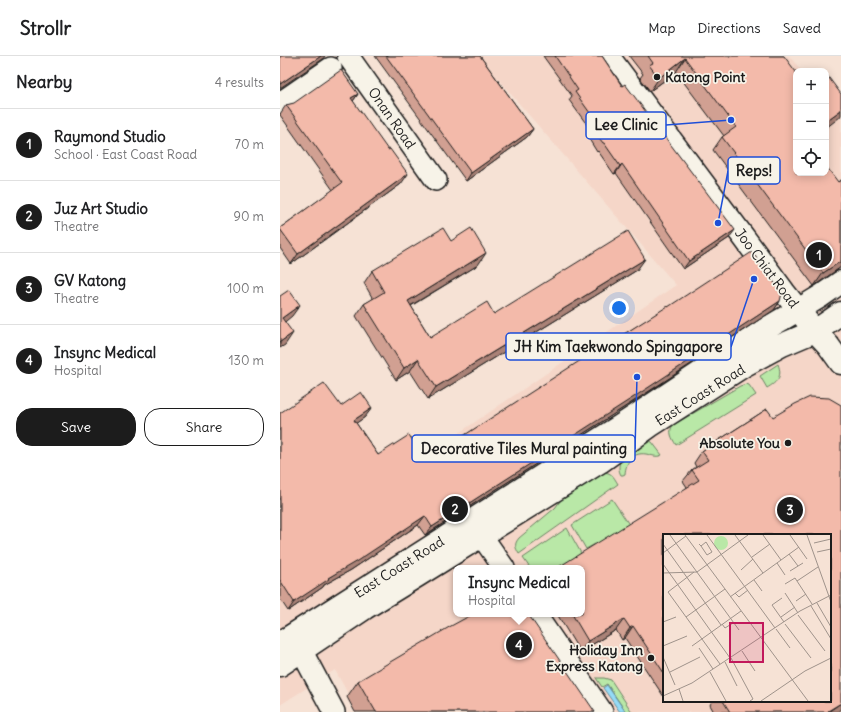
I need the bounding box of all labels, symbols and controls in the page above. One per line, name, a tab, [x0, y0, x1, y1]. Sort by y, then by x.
text: Strollr	[20, 16, 71, 40]
text: Map	[648, 19, 675, 37]
text: Directions	[697, 19, 761, 37]
text: Saved	[783, 19, 821, 37]
place label: Katong Point	[665, 68, 745, 86]
map controls	[793, 68, 829, 176]
button: +	[793, 68, 829, 104]
text: Nearby	[16, 71, 72, 93]
marker: Katong Point	[652, 72, 662, 82]
text: 4 results	[215, 74, 264, 91]
street label: Onan Road	[364, 84, 420, 152]
button: −	[793, 104, 829, 140]
callout: Lee Clinic	[586, 112, 666, 139]
text: Lee Clinic	[594, 115, 658, 134]
text: Raymond Studio	[54, 127, 166, 146]
text: 1	[26, 136, 32, 153]
text: 70 m	[235, 136, 264, 153]
button: locate	[793, 140, 829, 176]
text: School · East Coast Road	[54, 146, 197, 163]
callout: Reps!	[728, 157, 780, 184]
text: Reps!	[736, 161, 772, 181]
text: Juz Art Studio	[54, 199, 148, 218]
text: 2	[25, 208, 33, 225]
text: 90 m	[233, 208, 264, 225]
text: Theatre	[54, 218, 99, 235]
street label: Joo Chiat Road	[731, 224, 803, 312]
pin: 1	[806, 240, 832, 270]
text: GV Katong	[54, 271, 126, 290]
text: 3	[25, 280, 33, 297]
text: 100 m	[227, 280, 264, 297]
text: Theatre	[54, 290, 99, 307]
your location	[609, 298, 629, 318]
callout: JH Kim Taekwondo Spingapore	[506, 333, 731, 360]
text: JH Kim Taekwondo Spingapore	[514, 337, 722, 357]
text: Insync Medical	[54, 343, 156, 362]
text: 4	[25, 352, 33, 369]
text: 130 m	[228, 352, 264, 369]
street label: East Coast Road	[652, 360, 748, 430]
text: Hospital	[54, 362, 102, 379]
button: Save	[16, 408, 136, 446]
button: Share	[144, 408, 264, 446]
place label: Absolute You	[699, 434, 780, 452]
callout: Decorative Tiles Mural painting	[412, 435, 635, 462]
marker: Absolute You	[783, 438, 793, 448]
text: Decorative Tiles Mural painting	[421, 439, 627, 459]
pin: 2	[442, 494, 468, 524]
pin: 3	[777, 495, 803, 525]
street label: East Coast Road	[351, 532, 447, 602]
inset map	[663, 534, 831, 702]
popup	[453, 565, 585, 617]
text: Insync Medical	[468, 573, 570, 592]
text: Hospital	[468, 592, 516, 609]
pin: 4	[506, 630, 532, 660]
place label: Holiday Inn Express Katong	[546, 641, 643, 675]
marker: Holiday Inn Express Katong	[646, 653, 656, 663]

